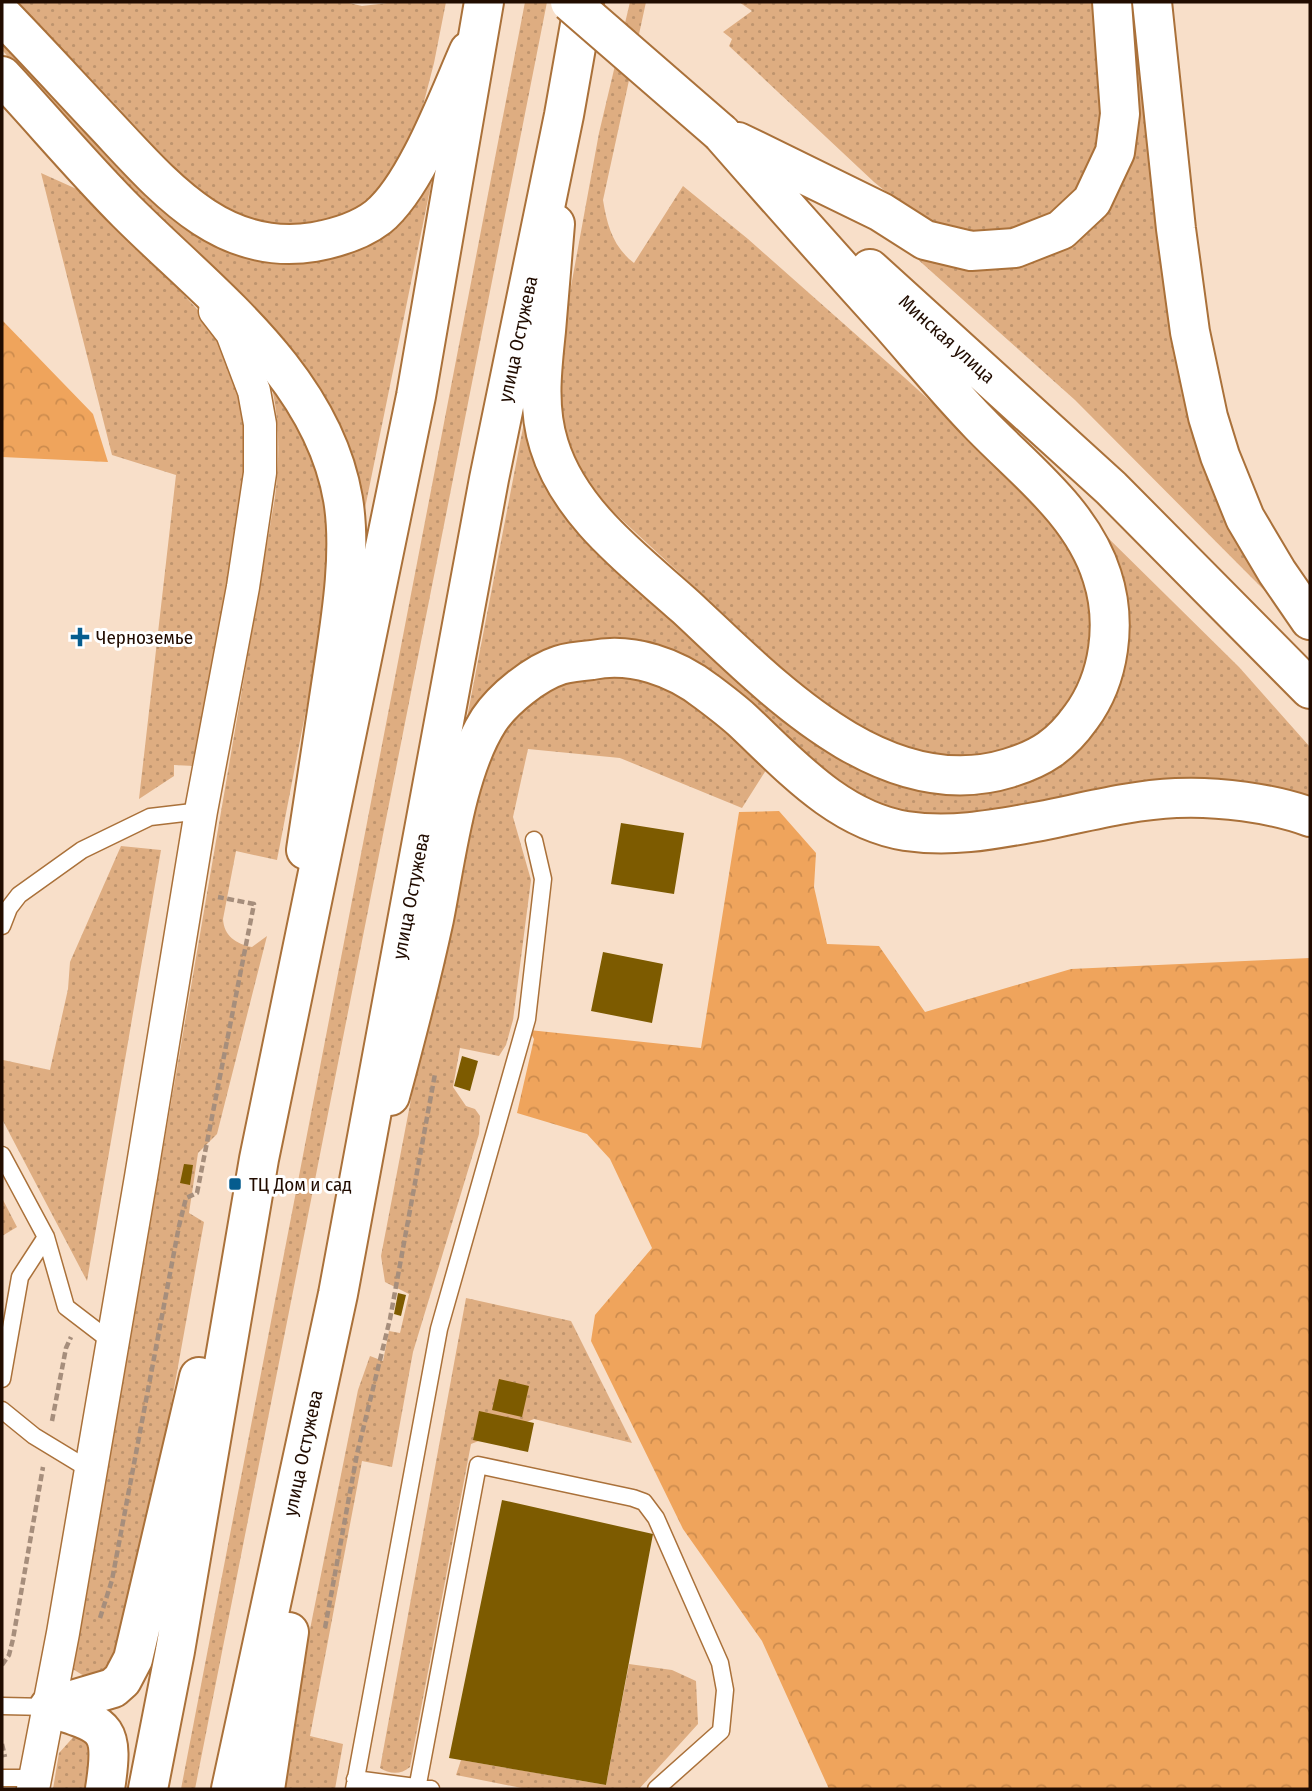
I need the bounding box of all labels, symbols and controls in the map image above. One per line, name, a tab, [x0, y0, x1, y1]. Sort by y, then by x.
street label: улица Остужева	[493, 274, 543, 404]
street label: Минская улица	[894, 290, 1000, 388]
place label: Черноземье	[96, 626, 193, 649]
marker: Черноземье	[70, 627, 90, 647]
street label: улица Остужева	[387, 831, 435, 961]
place label: ТЦ Дом и сад	[249, 1173, 352, 1196]
marker: ТЦ Дом и сад	[227, 1176, 243, 1192]
street label: улица Остужева	[278, 1388, 328, 1518]

